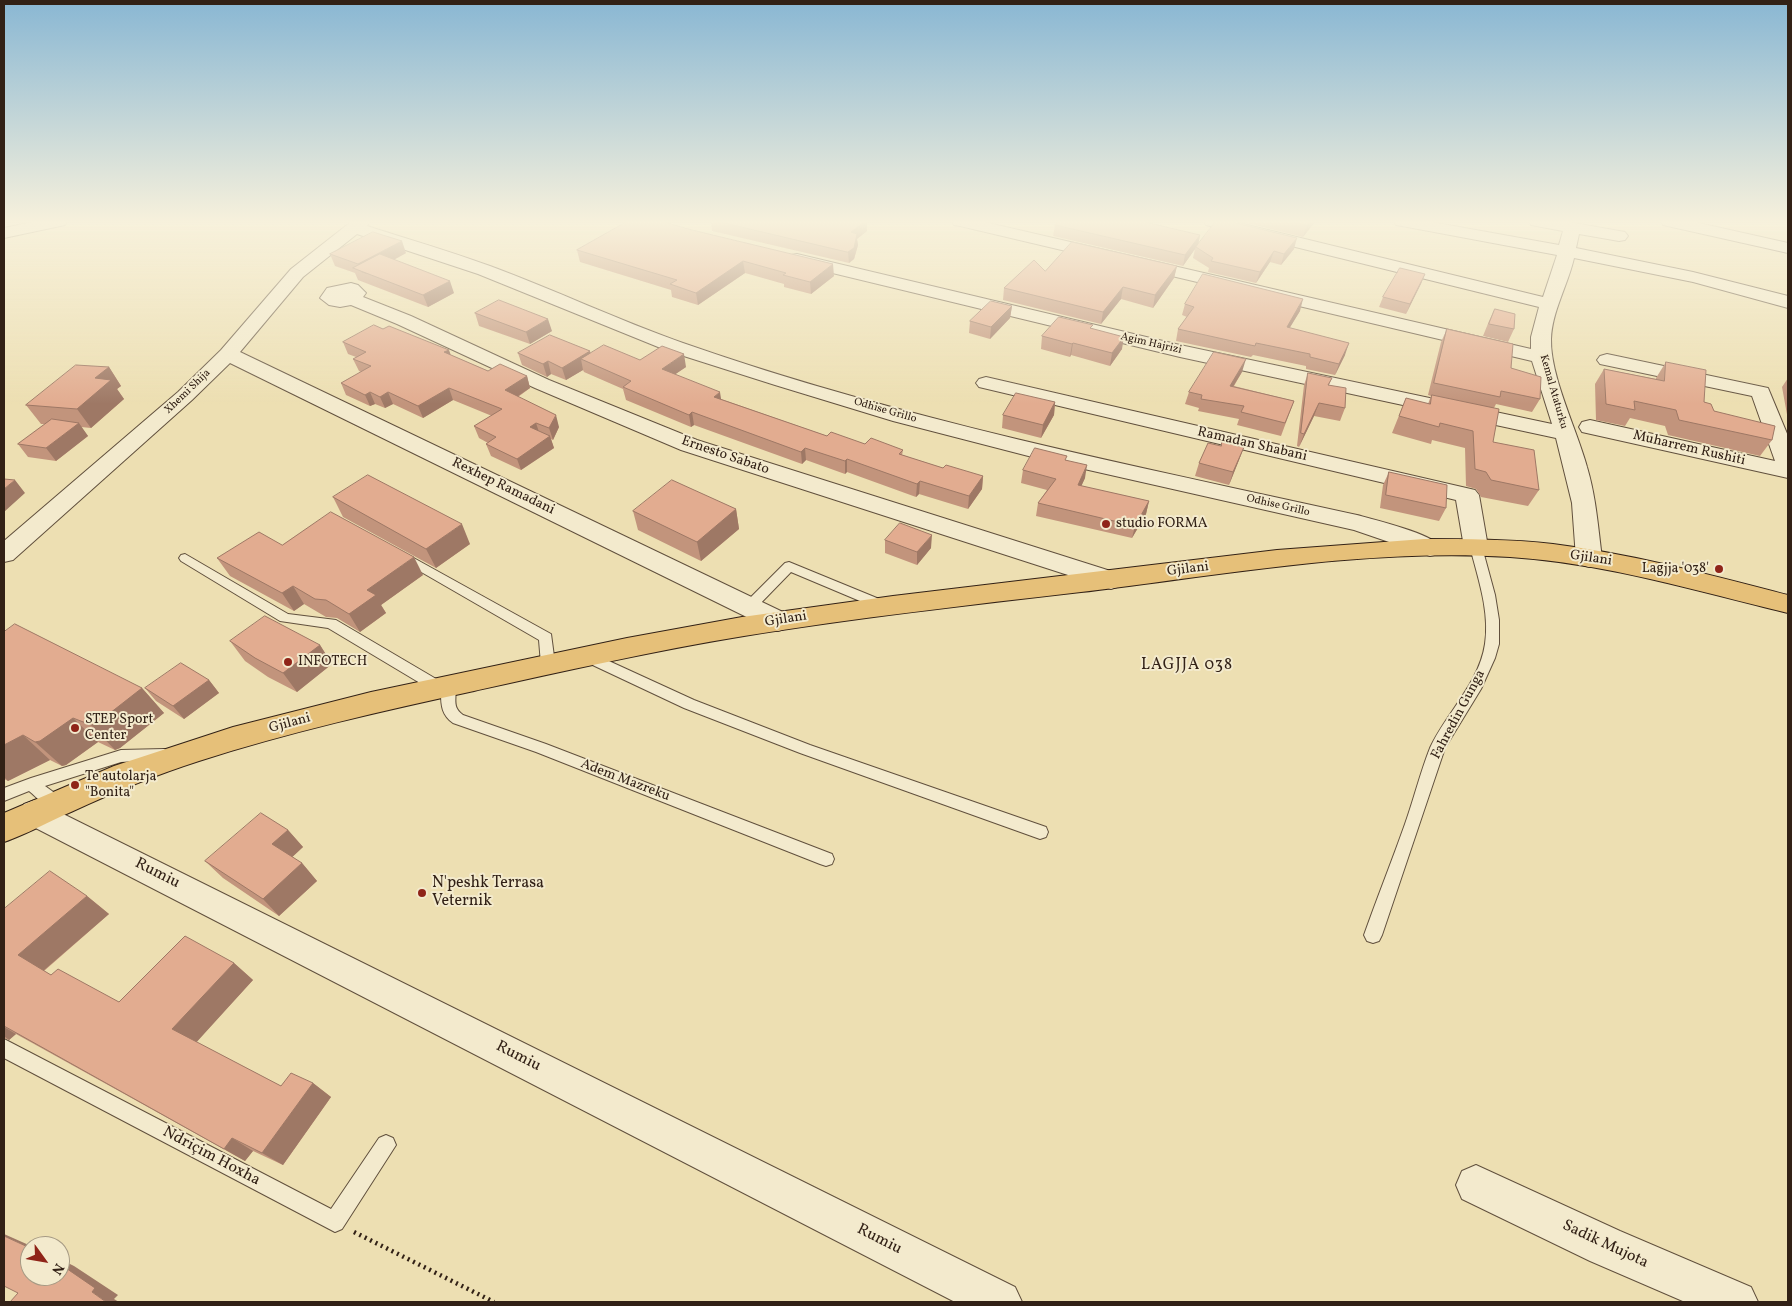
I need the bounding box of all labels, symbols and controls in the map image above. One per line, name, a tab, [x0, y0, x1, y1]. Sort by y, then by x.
street label: Agim Hajrizi	[1119, 331, 1183, 357]
street label: Kemal Ataturku	[1536, 353, 1570, 431]
street label: Xhemi Shija	[162, 367, 214, 417]
street label: Odhise Grillo	[852, 396, 918, 426]
street label: Ramadan Shabani	[1195, 424, 1309, 466]
street label: Muharrem Rushiti	[1631, 428, 1747, 470]
street label: Ernesto Sabato	[679, 433, 771, 479]
street label: Rexhep Ramadani	[449, 455, 557, 519]
street label: Odhise Grillo	[1245, 492, 1311, 520]
place label: studio FORMA	[1116, 516, 1208, 532]
marker: studio FORMA	[1100, 518, 1112, 530]
street label: Gjilani	[1569, 548, 1613, 570]
street label: Gjilani	[1166, 559, 1210, 581]
place label: Lagjja '038'	[1642, 561, 1709, 577]
marker: Lagjja '038'	[1713, 563, 1725, 575]
street label: Gjilani	[764, 608, 808, 632]
place label: INFOTECH	[298, 654, 367, 670]
marker: INFOTECH	[282, 656, 294, 668]
district label: LAGJJA 038	[1140, 656, 1234, 676]
street label: Fahredin Gunga	[1428, 667, 1490, 763]
street label: Gjilani	[267, 710, 313, 738]
place label: STEP Sport Center	[85, 712, 153, 744]
marker: STEP Sport Center	[69, 722, 81, 734]
street label: Adem Mazreku	[578, 756, 672, 806]
place label: Te autolarja "Bonita"	[85, 769, 157, 802]
marker: Te autolarja "Bonita"	[69, 779, 81, 791]
street label: Rumiu	[131, 855, 183, 893]
place label: N'peshk Terrasa Veternik	[432, 874, 544, 912]
marker: N'peshk Terrasa Veternik	[416, 887, 428, 899]
street label: Rumiu	[492, 1038, 544, 1076]
street label: Ndriçim Hoxha	[159, 1123, 263, 1191]
street label: Sadik Mujota	[1559, 1217, 1651, 1273]
street label: Rumiu	[853, 1221, 905, 1259]
north arrow	[20, 1236, 70, 1286]
text: N	[47, 1259, 68, 1278]

